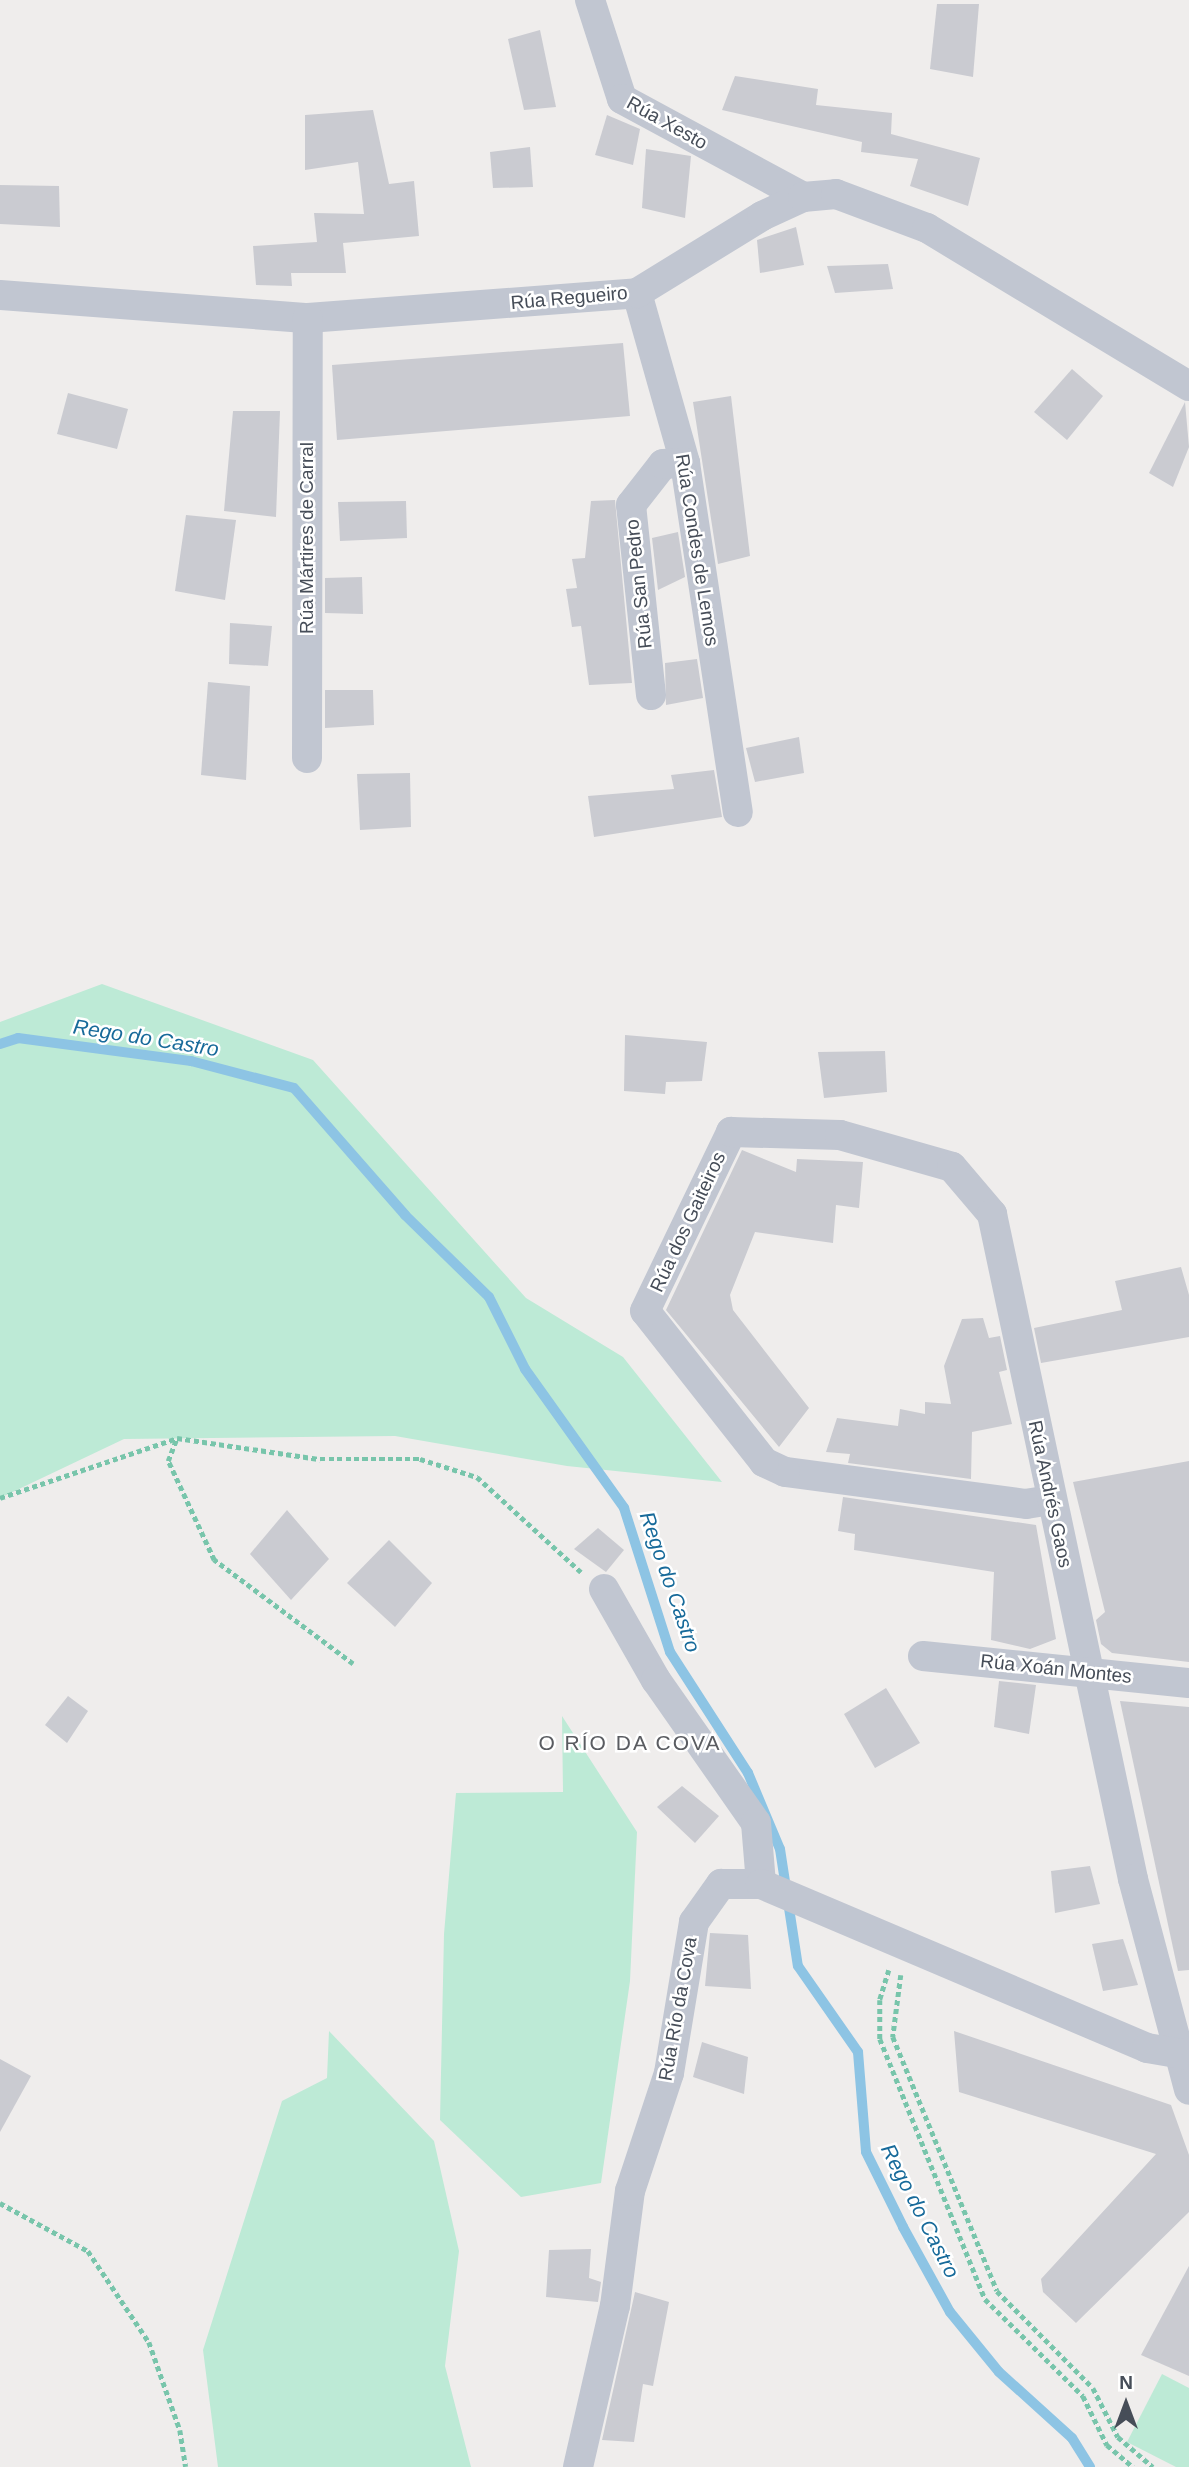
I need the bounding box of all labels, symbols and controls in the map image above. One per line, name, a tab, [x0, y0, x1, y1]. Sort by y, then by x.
street label: Rúa Xesto	[623, 92, 711, 154]
street label: Rúa Regueiro	[510, 282, 628, 314]
street label: Rúa Mártires de Carral	[296, 442, 318, 634]
street label: Rúa Condes de Lemos	[671, 452, 723, 648]
street label: Rúa San Pedro	[621, 518, 657, 650]
water label: Rego do Castro	[71, 1014, 221, 1062]
street label: Rúa dos Gaiteiros	[646, 1148, 730, 1296]
street label: Rúa Andrés Gaos	[1023, 1418, 1077, 1570]
water label: Rego do Castro	[634, 1508, 706, 1656]
street label: Rúa Xoán Montes	[979, 1650, 1133, 1688]
district label: O RÍO DA COVA	[539, 1730, 721, 1756]
street label: Rúa Río da Cova	[654, 1935, 702, 2083]
water label: Rego do Castro	[875, 2140, 965, 2282]
north arrow	[1091, 2369, 1161, 2439]
text: N	[1119, 2372, 1133, 2393]

